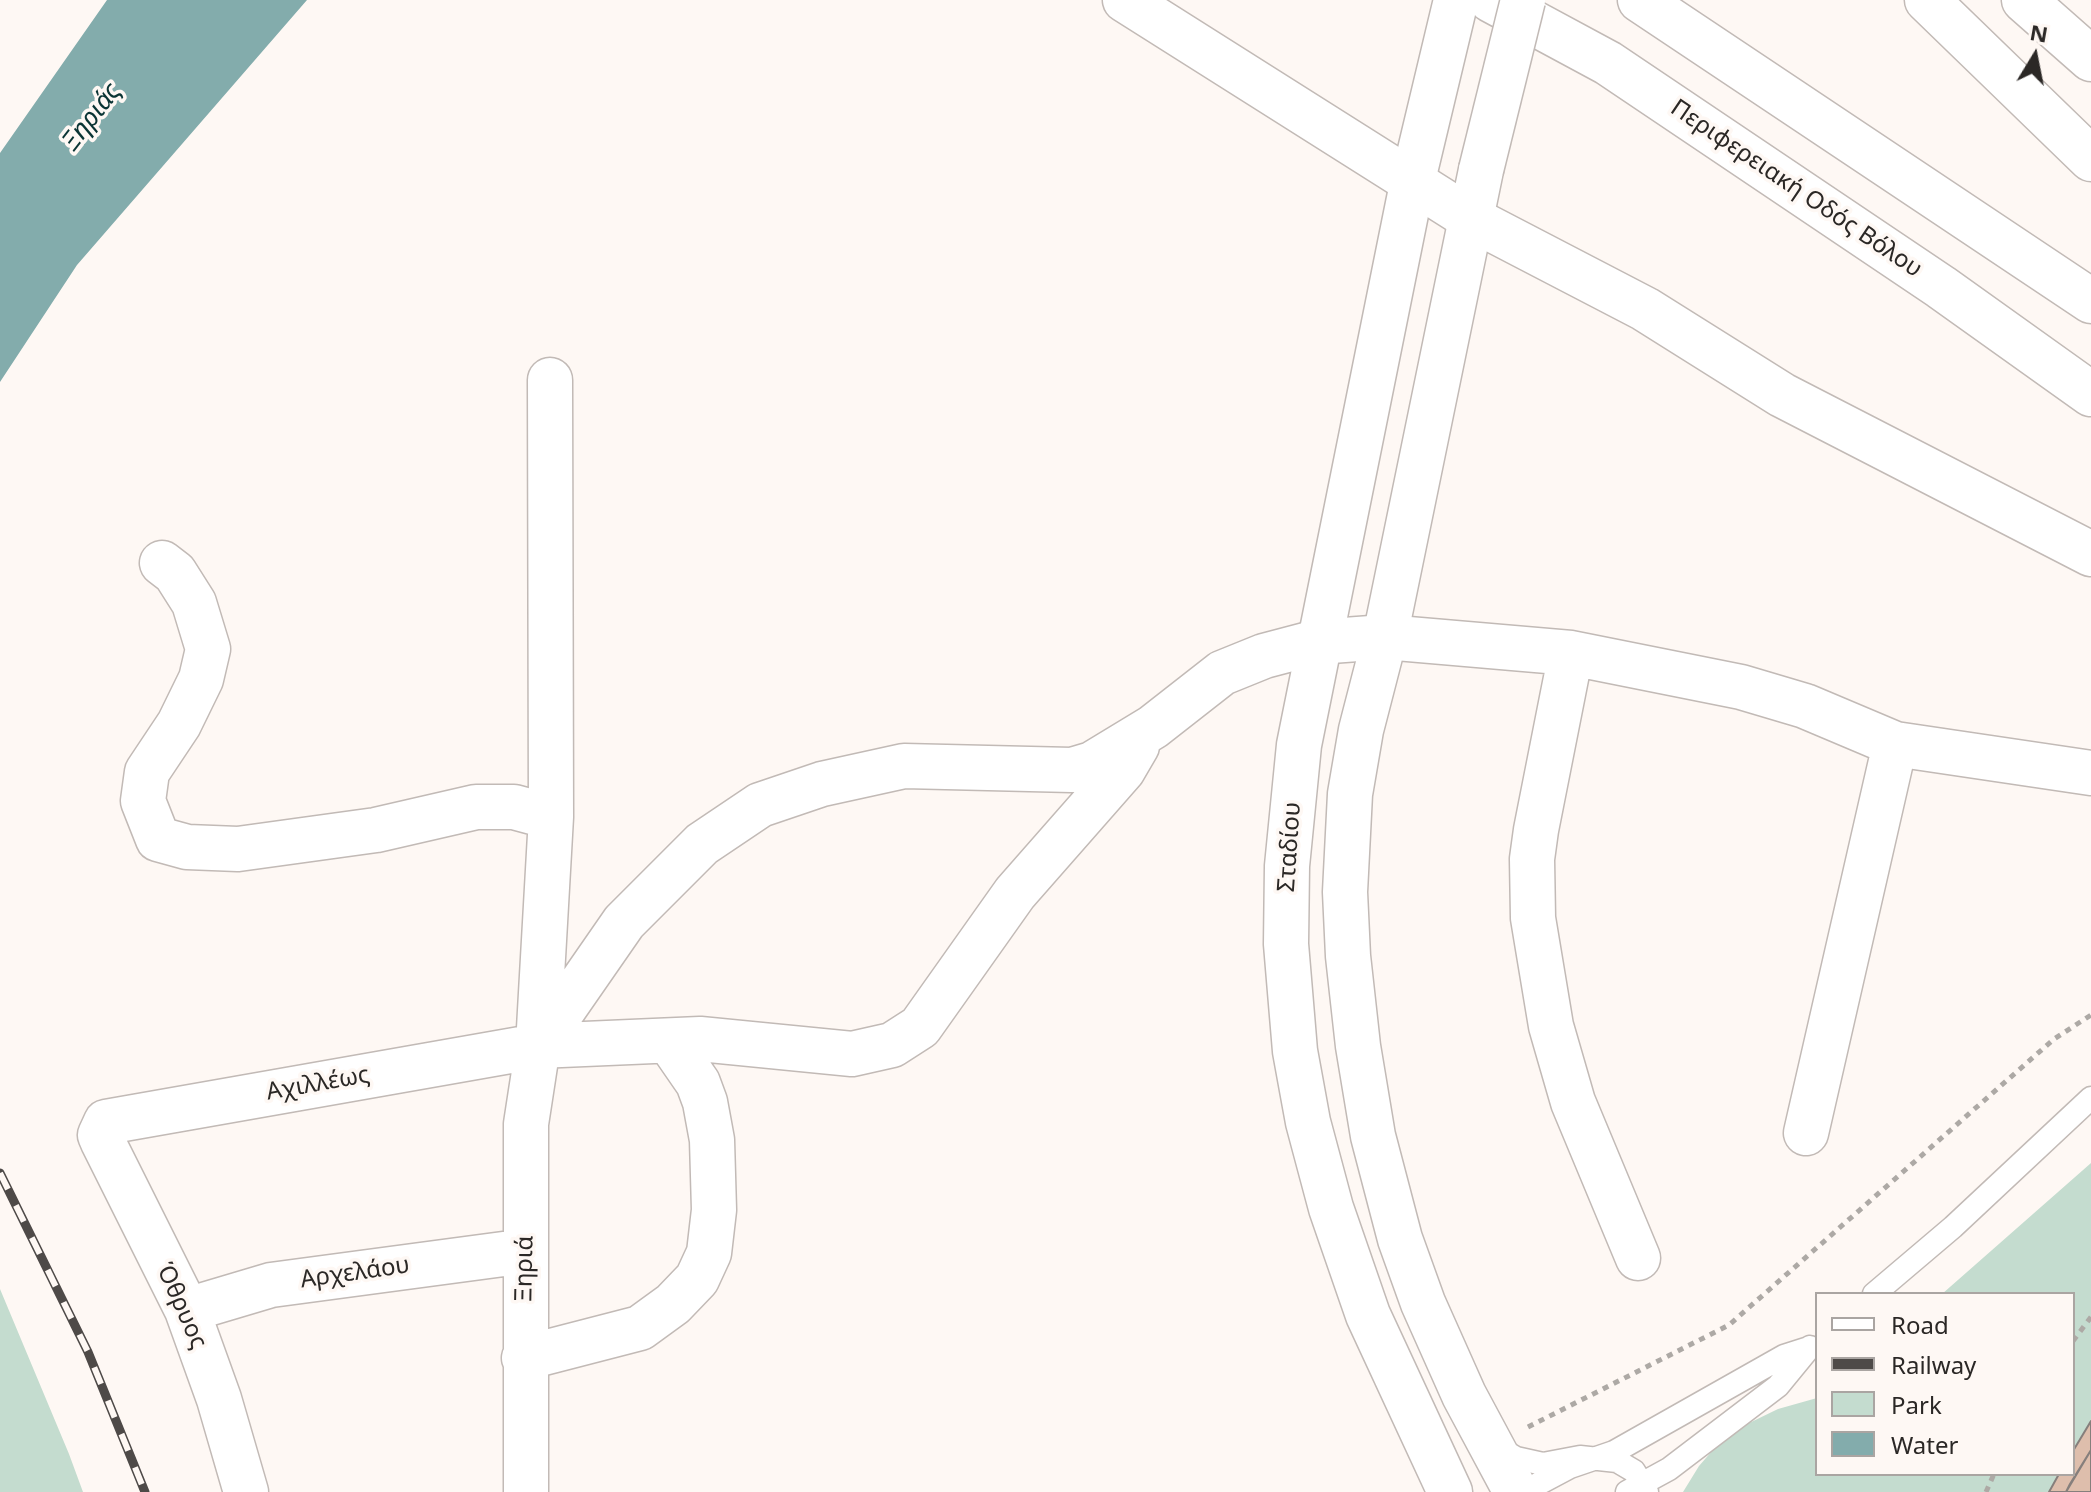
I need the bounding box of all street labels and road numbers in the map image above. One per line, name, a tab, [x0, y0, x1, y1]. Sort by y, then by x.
street label: Περιφερειακή Οδός Βόλου	[1665, 94, 1927, 284]
street label: Σταδίου	[1272, 801, 1308, 893]
street label: Αχιλλέως	[264, 1061, 372, 1107]
street label: Ξηριά	[510, 1236, 540, 1302]
street label: Αρχελάου	[298, 1251, 412, 1295]
street label: Όθρυος	[149, 1259, 213, 1353]

